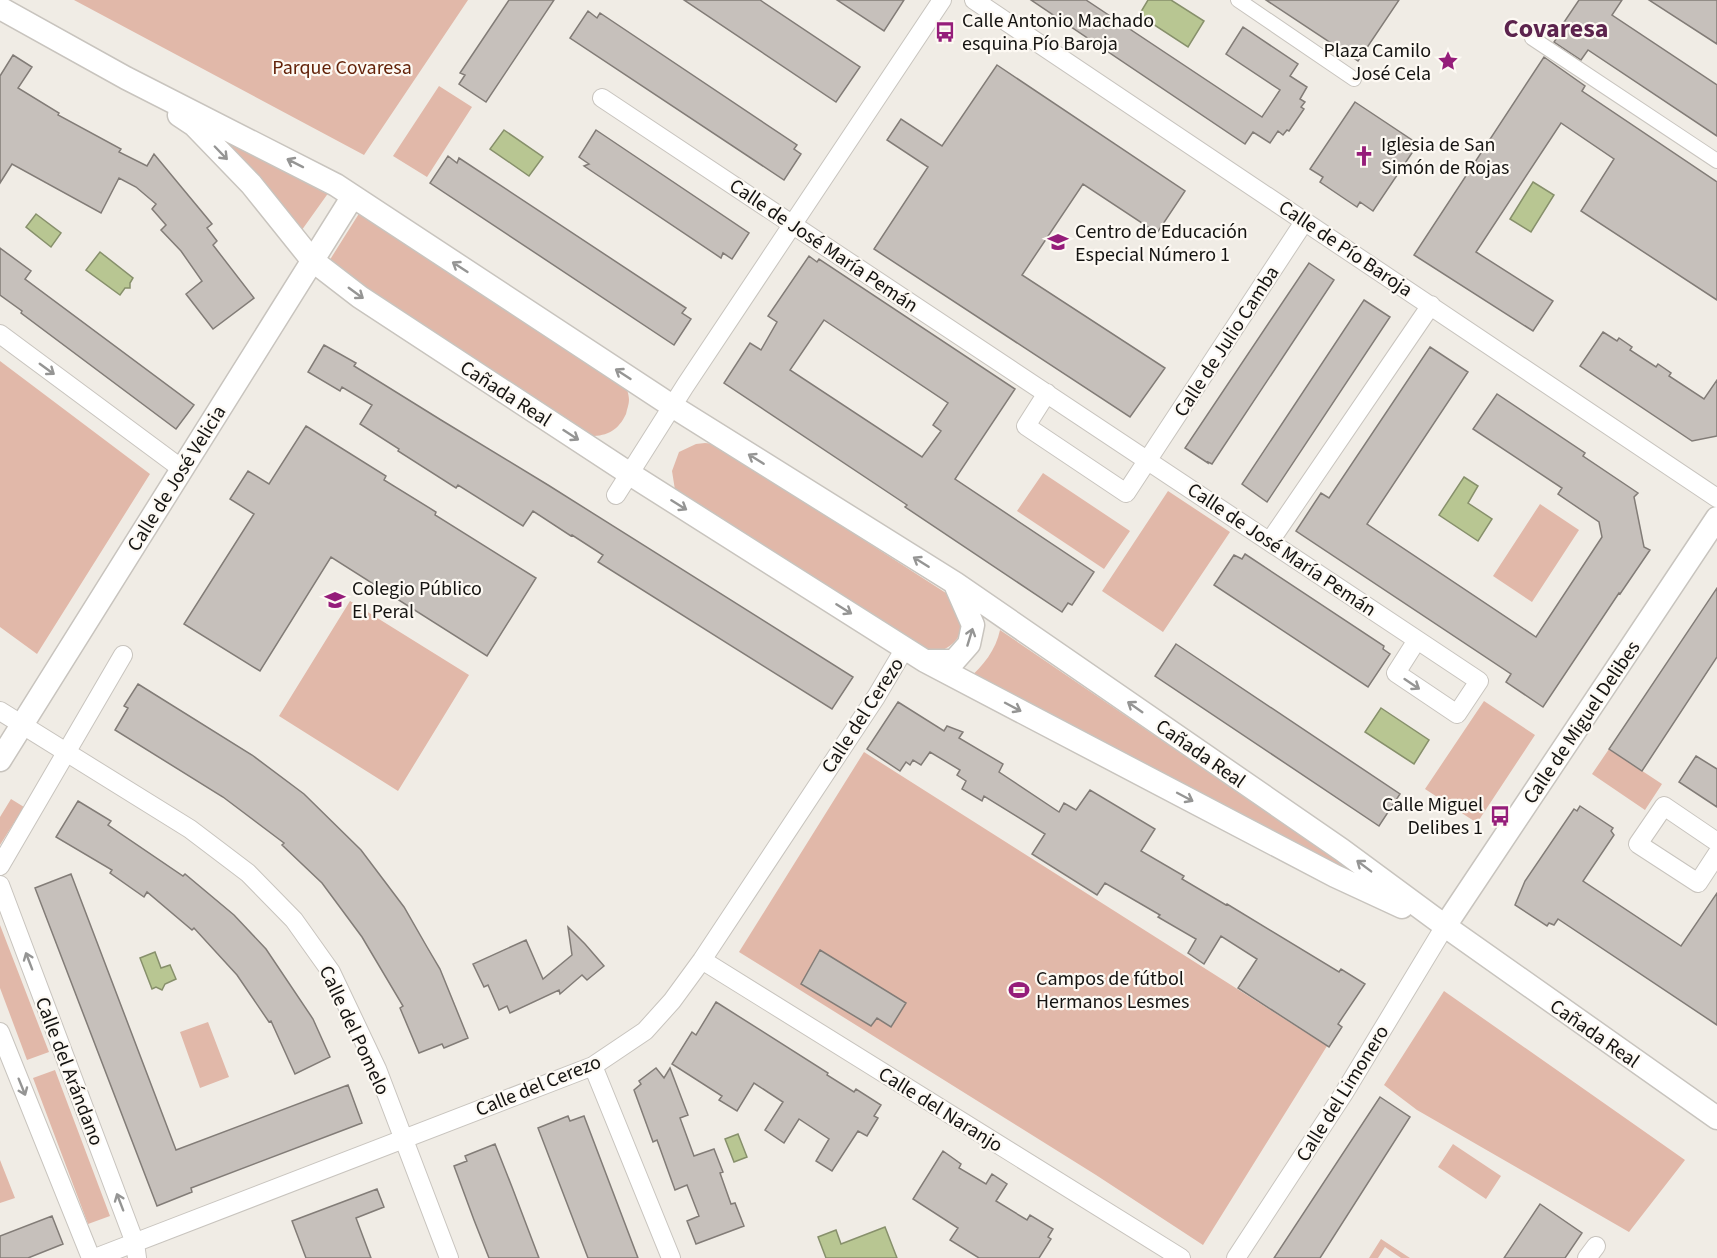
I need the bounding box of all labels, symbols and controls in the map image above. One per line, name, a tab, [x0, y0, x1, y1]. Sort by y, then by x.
place label: Calle Antonio Machado esquina Pío Baroja	[962, 7, 1154, 58]
district label: Covaresa	[1504, 10, 1608, 47]
bus stop icon: Calle Antonio Machado esquina Pío Baroja	[933, 20, 957, 44]
place label: Plaza Camilo José Cela	[1323, 37, 1431, 88]
place icon: Plaza Camilo José Cela	[1436, 49, 1460, 73]
park label: Parque Covaresa	[272, 54, 412, 82]
place label: Iglesia de San Simón de Rojas	[1381, 131, 1509, 182]
church icon: Iglesia de San Simón de Rojas	[1352, 144, 1376, 168]
one-way arrow	[214, 146, 228, 161]
one-way arrow	[286, 157, 304, 169]
street label: Calle de José María Pemán	[723, 172, 923, 320]
street label: Calle de Pío Baroja	[1273, 194, 1418, 304]
place label: Centro de Educación Especial Número 1	[1075, 218, 1248, 269]
school or university icon: Centro de Educación Especial Número 1	[1046, 230, 1070, 254]
one-way arrow	[452, 260, 469, 273]
street label: Calle de Julio Camba	[1167, 261, 1286, 423]
one-way arrow	[347, 287, 363, 299]
street label: Cañada Real	[454, 354, 557, 434]
one-way arrow	[39, 362, 55, 375]
one-way arrow	[615, 368, 632, 380]
street label: Calle de José Velicia	[121, 400, 233, 557]
one-way arrow	[562, 429, 579, 441]
one-way arrow	[748, 453, 765, 465]
street label: Calle de José María Pemán	[1181, 476, 1381, 624]
one-way arrow	[670, 499, 687, 511]
one-way arrow	[913, 556, 930, 568]
place label: Colegio Público El Peral	[352, 575, 482, 626]
school or university icon: Colegio Público El Peral	[323, 588, 347, 612]
one-way arrow	[835, 603, 852, 615]
one-way arrow	[965, 628, 976, 647]
street label: Calle de Miguel Delibes	[1517, 635, 1647, 810]
street label: Calle del Cerezo	[815, 652, 911, 779]
one-way arrow	[1404, 677, 1421, 690]
one-way arrow	[1003, 701, 1021, 713]
one-way arrow	[1127, 701, 1143, 713]
street label: Cañada Real	[1150, 713, 1251, 795]
place label: Calle Miguel Delibes 1	[1382, 791, 1483, 842]
one-way arrow	[1176, 792, 1194, 803]
bus stop icon: Calle Miguel Delibes 1	[1488, 804, 1512, 828]
one-way arrow	[1356, 860, 1372, 872]
one-way arrow	[22, 952, 33, 971]
street label: Calle del Pomelo	[312, 961, 396, 1100]
place label: Campos de fútbol Hermanos Lesmes	[1036, 965, 1189, 1016]
sports icon: Campos de fútbol Hermanos Lesmes	[1007, 978, 1031, 1002]
street label: Calle del Arándano	[28, 993, 110, 1150]
street label: Cañada Real	[1544, 993, 1645, 1075]
street label: Calle del Limonero	[1290, 1020, 1396, 1167]
street label: Calle del Cerezo	[472, 1048, 605, 1124]
street label: Calle del Naranjo	[873, 1060, 1008, 1159]
one-way arrow	[17, 1077, 28, 1095]
one-way arrow	[114, 1194, 125, 1212]

